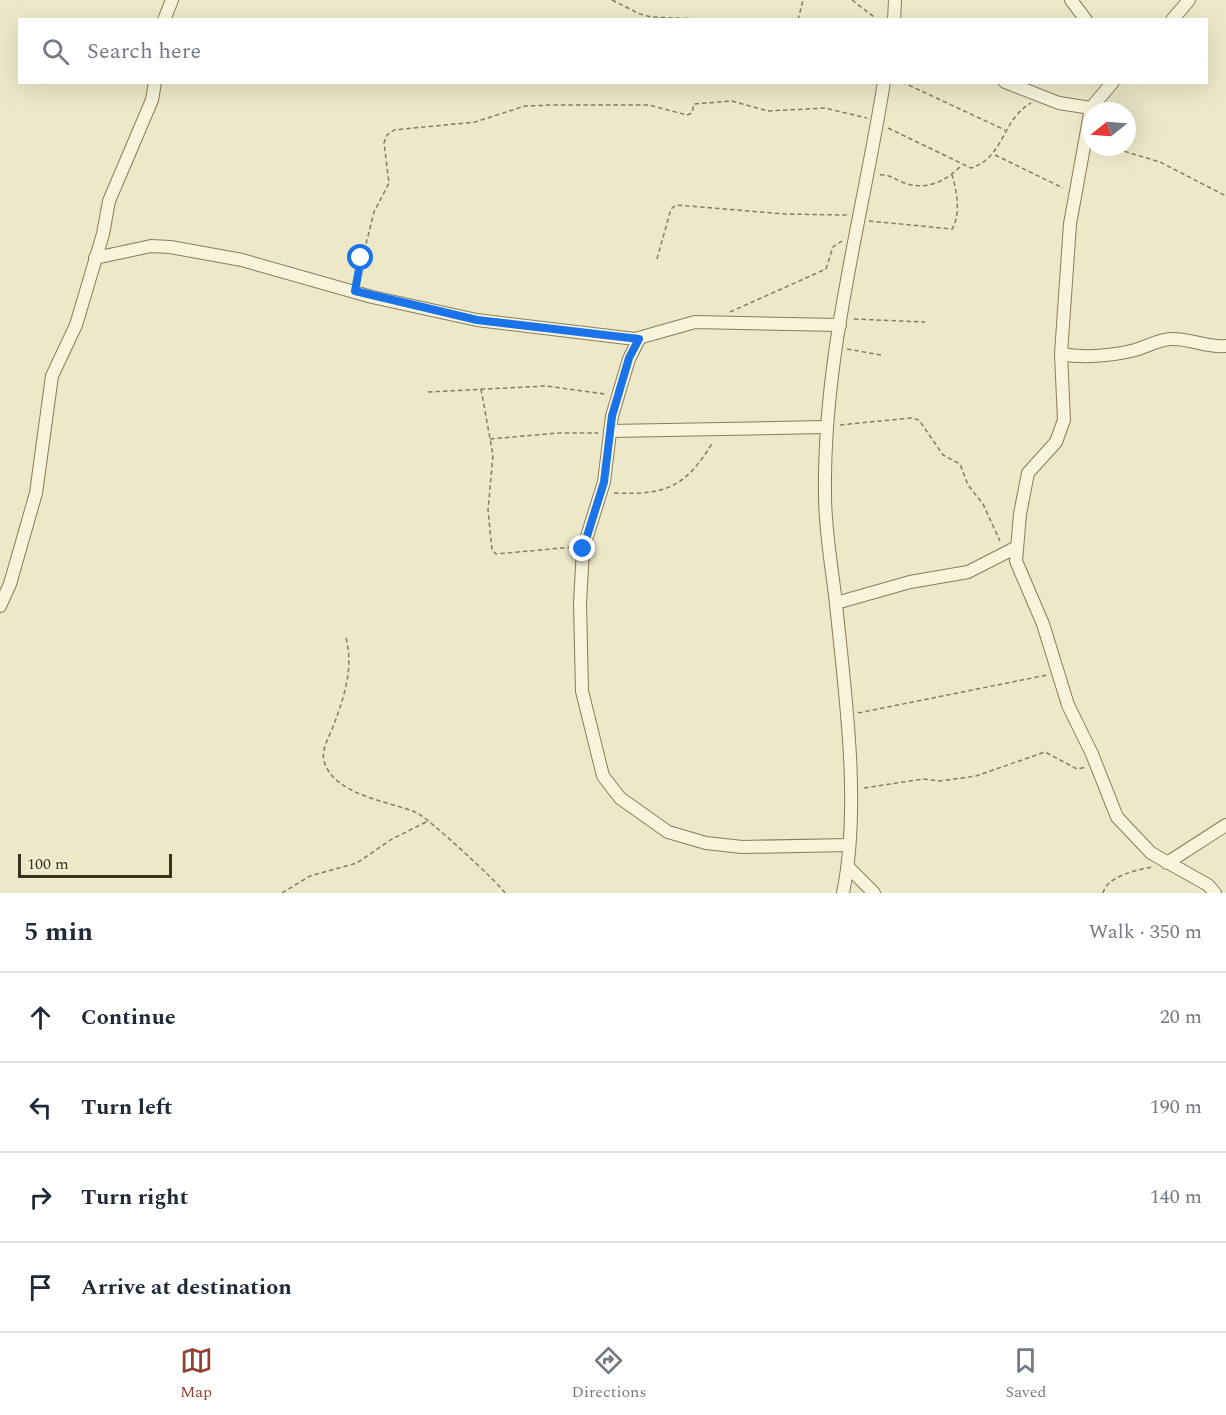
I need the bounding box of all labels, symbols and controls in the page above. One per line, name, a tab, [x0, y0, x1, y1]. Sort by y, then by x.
search box	[18, 18, 1208, 84]
icon: search	[39, 35, 72, 68]
text: Search here	[87, 35, 201, 68]
north arrow	[1082, 102, 1136, 156]
route start	[347, 244, 373, 270]
route end	[569, 535, 595, 561]
scale bar	[18, 851, 172, 878]
text: 100 m	[27, 852, 69, 876]
text: 5 min	[24, 912, 93, 952]
text: Walk · 350 m	[1089, 917, 1202, 947]
icon: ahead	[24, 1001, 57, 1034]
text: Continue	[81, 1001, 176, 1034]
text: 20 m	[1160, 1002, 1202, 1032]
icon: left	[24, 1091, 57, 1124]
text: Turn left	[81, 1091, 173, 1124]
text: 190 m	[1150, 1092, 1202, 1122]
icon: right	[24, 1181, 57, 1214]
text: Turn right	[81, 1181, 188, 1214]
text: 140 m	[1150, 1182, 1202, 1212]
icon: arrive	[24, 1271, 57, 1304]
text: Arrive at destination	[81, 1271, 292, 1304]
tab: Map	[180, 1344, 213, 1404]
tab: Directions	[572, 1344, 646, 1404]
tab: Saved	[1005, 1344, 1046, 1404]

